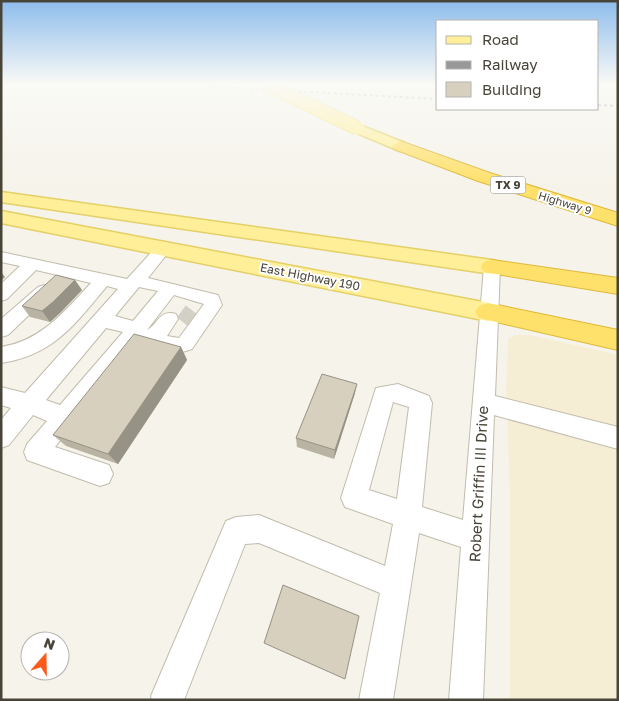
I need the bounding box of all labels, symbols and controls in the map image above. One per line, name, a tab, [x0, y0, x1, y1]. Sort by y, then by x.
legend	[436, 20, 599, 110]
text: Road	[482, 30, 519, 48]
text: Railway	[482, 55, 538, 73]
text: Building	[482, 80, 542, 98]
road number: TX 9	[490, 176, 526, 194]
street label: Highway 9	[537, 188, 593, 217]
street label: East Highway 190	[259, 259, 361, 294]
street label: Robert Griffin III Drive	[465, 405, 491, 563]
north arrow	[20, 631, 70, 681]
text: N	[42, 634, 58, 653]

